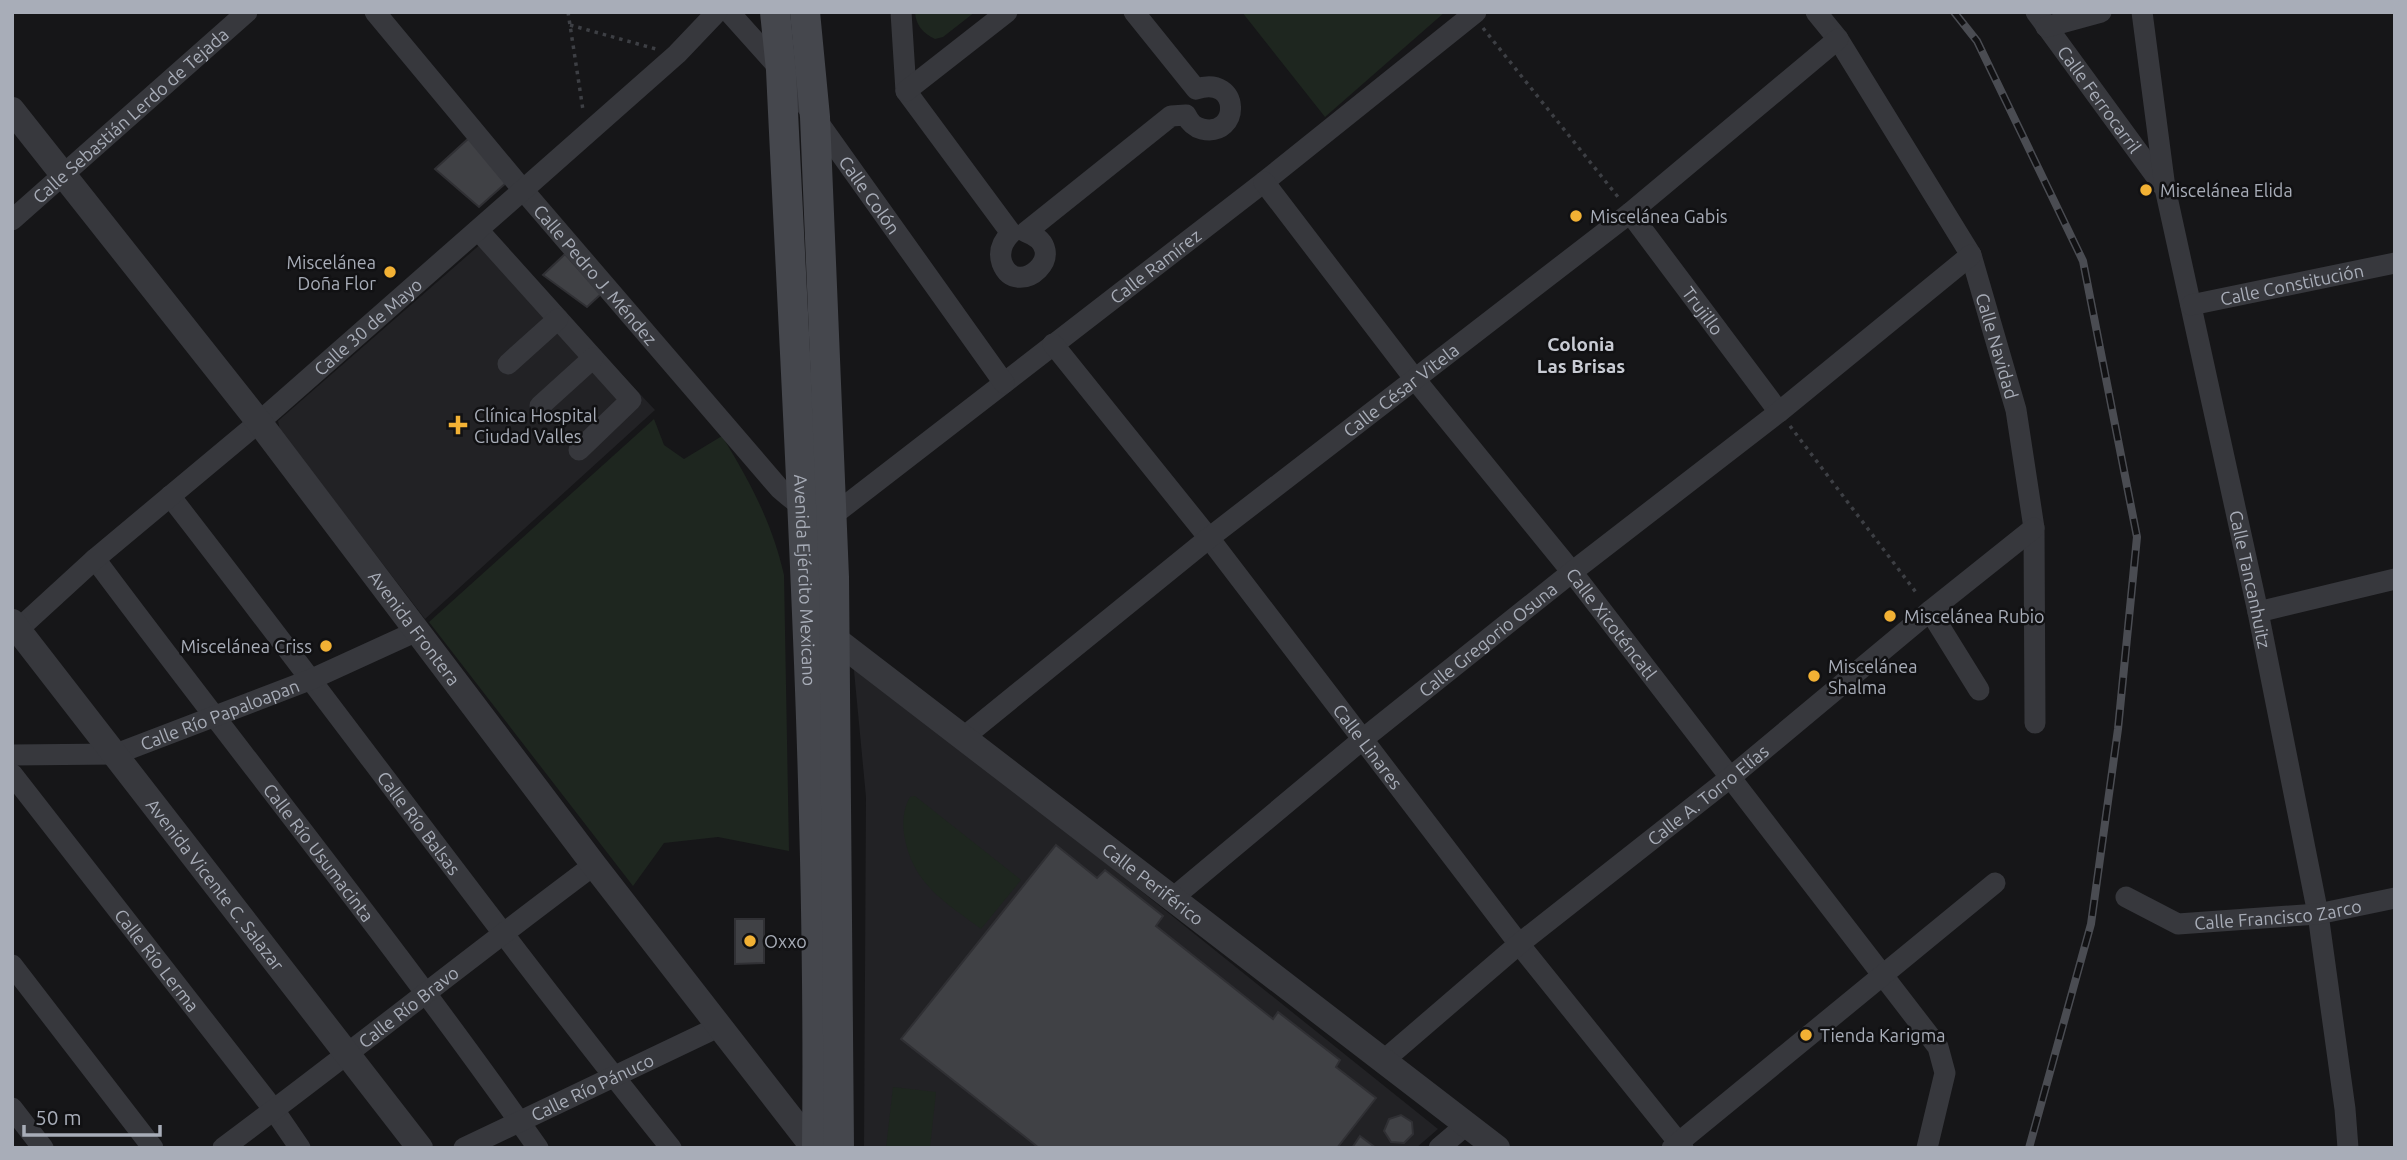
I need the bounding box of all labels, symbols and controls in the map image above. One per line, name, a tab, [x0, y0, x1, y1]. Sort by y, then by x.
street label: Calle Sebastián Lerdo de Tejada	[29, 24, 232, 207]
street label: Calle Ferrocarril	[2054, 42, 2146, 157]
street label: Calle Colón	[835, 152, 904, 238]
place label: Miscelánea Elida	[2160, 180, 2293, 200]
marker: Miscelánea Elida	[2138, 182, 2154, 198]
street label: Calle Pedro J. Méndez	[530, 200, 661, 349]
place label: Miscelánea Gabis	[1590, 206, 1728, 226]
marker: Miscelánea Gabis	[1568, 208, 1584, 224]
street label: Calle Ramírez	[1106, 225, 1205, 307]
place label: Miscelánea Doña Flor	[286, 252, 376, 293]
street label: Calle Constitución	[2218, 260, 2365, 309]
marker: Miscelánea Doña Flor	[382, 264, 398, 280]
street label: Calle 30 de Mayo	[310, 274, 426, 379]
street label: Trujillo	[1679, 283, 1728, 339]
street label: Calle Navidad	[1972, 290, 2022, 401]
district label: Colonia Las Brisas	[1537, 333, 1625, 377]
street label: Calle César Vitela	[1339, 339, 1462, 441]
place label: Clínica Hospital Ciudad Valles	[474, 405, 598, 446]
marker: Clínica Hospital Ciudad Valles	[448, 415, 468, 435]
street label: Avenida Ejército Mexicano	[791, 474, 820, 686]
street label: Calle Tancanhuitz	[2226, 508, 2275, 650]
street label: Calle Xicoténcatl	[1563, 564, 1661, 683]
street label: Avenida Frontera	[365, 567, 464, 689]
street label: Calle Gregorio Osuna	[1415, 578, 1561, 700]
place label: Miscelánea Rubio	[1904, 606, 2045, 626]
marker: Miscelánea Rubio	[1882, 608, 1898, 624]
place label: Miscelánea Criss	[180, 636, 312, 656]
marker: Miscelánea Criss	[318, 638, 334, 654]
place label: Miscelánea Shalma	[1828, 656, 1918, 697]
marker: Miscelánea Shalma	[1806, 668, 1822, 684]
street label: Calle Río Papaloapan	[137, 675, 302, 754]
street label: Calle Linares	[1329, 700, 1407, 793]
street label: Calle A. Torro Elías	[1643, 740, 1772, 849]
street label: Calle Río Balsas	[374, 767, 465, 879]
street label: Calle Río Usumacinta	[260, 779, 378, 925]
street label: Avenida Vicente C. Salazar	[143, 794, 288, 974]
street label: Calle Periférico	[1099, 838, 1208, 929]
street label: Calle Francisco Zarco	[2194, 895, 2363, 933]
street label: Calle Río Lerma	[111, 905, 203, 1015]
place label: Oxxo	[764, 931, 807, 951]
marker: Oxxo	[742, 933, 758, 949]
street label: Calle Río Bravo	[354, 962, 462, 1052]
place label: Tienda Karigma	[1820, 1025, 1945, 1045]
marker: Tienda Karigma	[1798, 1027, 1814, 1043]
street label: Calle Río Pánuco	[528, 1049, 657, 1125]
scale bar	[24, 1094, 161, 1138]
text: 50 m	[35, 1105, 82, 1129]

